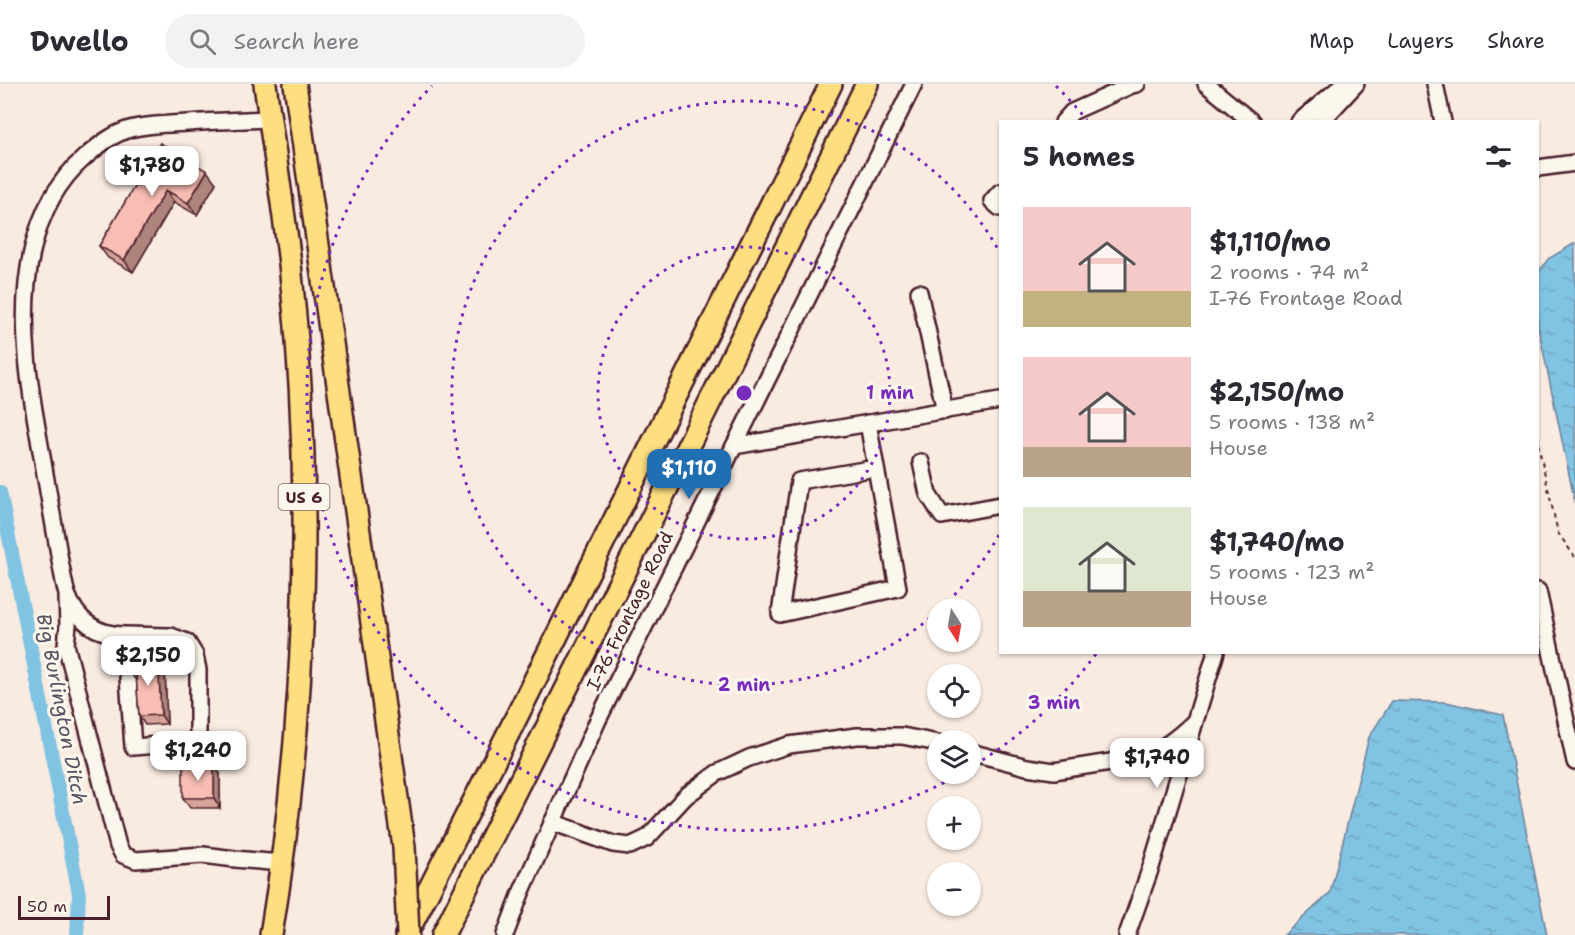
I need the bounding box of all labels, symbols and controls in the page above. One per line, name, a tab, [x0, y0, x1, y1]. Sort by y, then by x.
search box	[165, 14, 585, 68]
text: Dwello	[30, 22, 129, 60]
icon: search	[186, 25, 219, 58]
text: Search here	[234, 27, 360, 56]
text: Map	[1309, 27, 1354, 55]
text: Layers	[1387, 27, 1454, 55]
text: Share	[1487, 27, 1545, 55]
text: 5 homes	[1023, 139, 1135, 174]
icon: filters	[1482, 140, 1515, 173]
pin: $1,780	[103, 146, 201, 197]
text: $1,780	[119, 152, 185, 178]
text: $1,110/mo	[1209, 224, 1331, 259]
icon: home	[1071, 231, 1143, 303]
text: 2 rooms · 74 m²	[1209, 259, 1369, 285]
text: I-76 Frontage Road	[1209, 285, 1403, 311]
text: $2,150/mo	[1209, 374, 1344, 409]
text: 1 min	[866, 381, 914, 405]
icon: home	[1071, 381, 1143, 453]
centre of rings	[734, 383, 754, 403]
text: 5 rooms · 138 m²	[1209, 409, 1375, 435]
text: House	[1209, 435, 1268, 461]
pin: $1,110	[640, 449, 738, 500]
text: $1,110	[661, 455, 717, 481]
road number: US 6	[278, 484, 330, 510]
text: $1,740/mo	[1209, 524, 1345, 559]
street label: I-76 Frontage Road	[581, 527, 679, 695]
icon: home	[1071, 531, 1143, 603]
text: 5 rooms · 123 m²	[1209, 559, 1375, 585]
text: House	[1209, 585, 1268, 611]
north arrow	[927, 598, 981, 652]
map controls	[927, 598, 981, 916]
water label: Big Burlington Ditch	[31, 611, 93, 807]
pin: $2,150	[99, 636, 197, 687]
text: $2,150	[115, 642, 181, 668]
button: locate	[927, 664, 981, 718]
text: 2 min	[718, 673, 770, 697]
text: 3 min	[1028, 691, 1080, 715]
button: layers	[927, 730, 981, 784]
pin: $1,240	[149, 731, 247, 782]
text: $1,240	[164, 737, 232, 763]
pin: $1,740	[1108, 738, 1206, 789]
text: $1,740	[1124, 744, 1190, 770]
button: +	[927, 796, 981, 850]
button: −	[927, 862, 981, 916]
scale bar	[18, 893, 110, 920]
text: 50 m	[27, 896, 67, 917]

